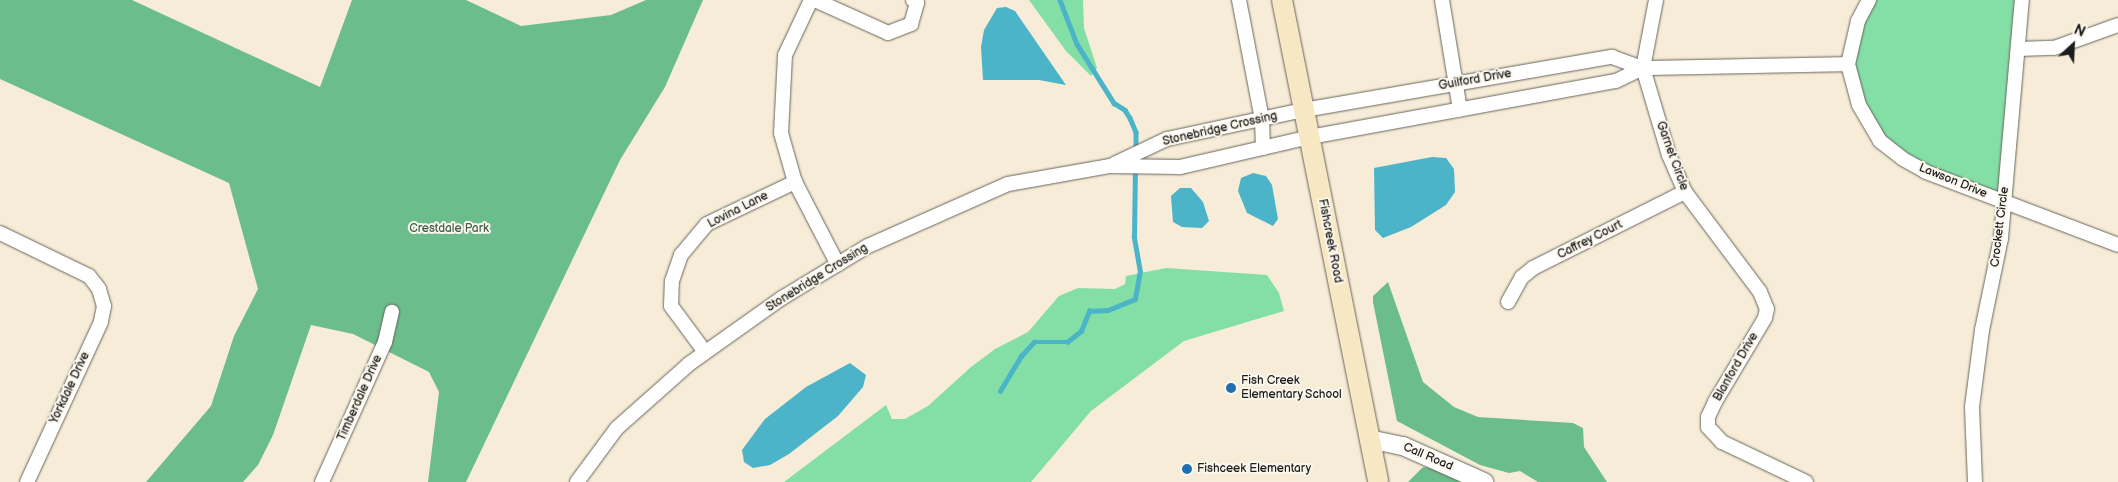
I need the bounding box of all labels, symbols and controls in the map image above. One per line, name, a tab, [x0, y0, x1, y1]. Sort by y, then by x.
north arrow	[2048, 20, 2098, 70]
text: N	[2071, 21, 2088, 41]
street label: Guilford Drive	[1437, 67, 1513, 93]
street label: Stonebridge Crossing	[1161, 109, 1279, 149]
street label: Garnet Circle	[1653, 119, 1691, 193]
street label: Lawson Drive	[1917, 161, 1989, 201]
street label: Crockett Circle	[1988, 186, 2012, 268]
street label: Lovina Lane	[705, 189, 771, 231]
street label: Fishcreek Road	[1315, 198, 1345, 284]
street label: Caffrey Court	[1555, 217, 1625, 263]
park label: Crestdale Park	[409, 222, 489, 236]
street label: Stonebridge Crossing	[763, 241, 871, 315]
street label: Blanford Drive	[1711, 330, 1761, 404]
street label: Yorkdale Drive	[47, 350, 93, 426]
street label: Timberdale Drive	[335, 353, 385, 443]
place label: Fish Creek Elementary School	[1241, 374, 1343, 402]
marker: Fish Creek Elementary School	[1225, 382, 1237, 394]
street label: Call Road	[1401, 440, 1455, 474]
place label: Fishceek Elementary	[1197, 462, 1311, 476]
marker: Fishceek Elementary	[1181, 463, 1193, 475]

